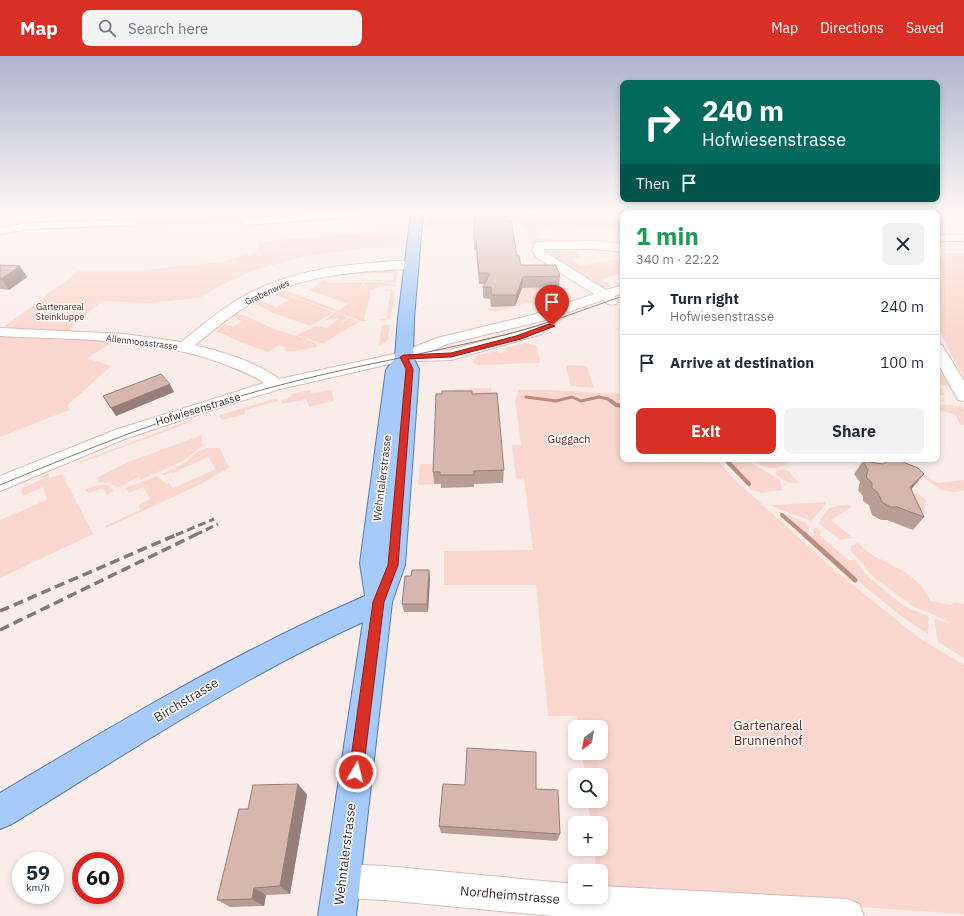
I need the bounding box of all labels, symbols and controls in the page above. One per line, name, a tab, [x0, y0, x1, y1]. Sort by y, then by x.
search box	[82, 10, 362, 46]
text: Map	[20, 16, 58, 40]
icon: search	[96, 17, 118, 39]
text: Search here	[128, 19, 208, 38]
text: Map	[771, 19, 798, 37]
text: Directions	[820, 19, 884, 37]
text: Saved	[906, 19, 944, 37]
text: 240 m	[702, 92, 784, 129]
icon: right	[636, 96, 688, 148]
text: Hofwiesenstrasse	[702, 128, 846, 151]
icon: arrive	[678, 172, 700, 194]
text: Then	[636, 174, 670, 193]
text: 1 min	[636, 220, 699, 252]
button: close	[882, 223, 924, 265]
text: 340 m · 22:22	[636, 251, 719, 268]
street label: Grabenwies	[243, 277, 291, 307]
pin	[535, 285, 569, 326]
text: Turn right	[670, 289, 739, 308]
icon: arrive	[541, 291, 563, 313]
icon: right	[636, 296, 658, 318]
text: 240 m	[880, 297, 924, 316]
park label: Gartenareal Steinkluppe	[36, 301, 84, 322]
text: Hofwiesenstrasse	[670, 308, 774, 325]
street label: Allenmoosstrasse	[106, 332, 179, 352]
icon: arrive	[636, 352, 658, 374]
text: Arrive at destination	[670, 353, 814, 372]
text: 100 m	[880, 353, 924, 372]
street label: Hofwiesenstrasse	[154, 389, 242, 429]
button: Exit	[636, 408, 776, 454]
button: Share	[784, 408, 924, 454]
park label: Guggach	[547, 432, 591, 446]
street label: Wehntalerstrasse	[370, 434, 394, 522]
street label: Birchstrasse	[151, 674, 221, 726]
park label: Gartenareal Brunnenhof	[733, 717, 803, 749]
north arrow	[568, 720, 608, 760]
map controls	[568, 720, 608, 904]
position arrow	[335, 751, 377, 793]
button: search	[568, 768, 608, 808]
street label: Wehntalerstrasse	[330, 802, 360, 906]
button: +	[568, 816, 608, 856]
speed limit sign: 60	[72, 852, 124, 904]
text: 59	[26, 859, 50, 886]
button: −	[568, 864, 608, 904]
text: km/h	[26, 881, 50, 894]
street label: Nordheimstrasse	[459, 882, 561, 908]

